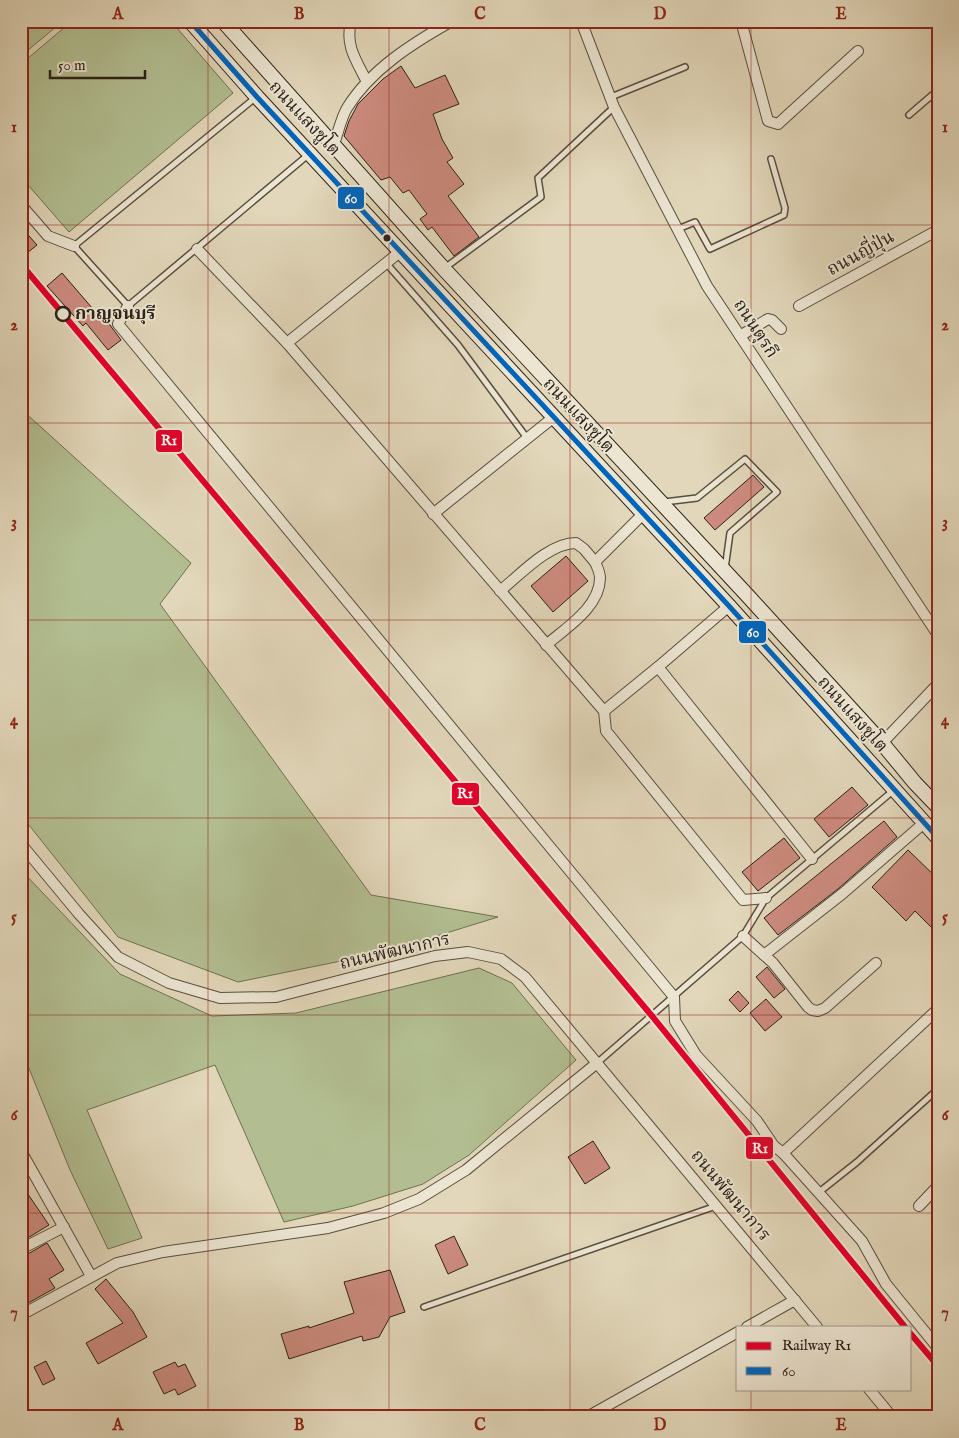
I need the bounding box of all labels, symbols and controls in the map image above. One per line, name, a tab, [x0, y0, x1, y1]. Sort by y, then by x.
text: A	[112, 5, 125, 25]
text: B	[294, 5, 305, 25]
text: C	[474, 5, 486, 25]
text: D	[654, 5, 667, 25]
text: E	[835, 5, 847, 25]
scale bar	[50, 48, 145, 80]
text: 50 m	[58, 56, 86, 75]
street label: ถนนแสงชูโต	[263, 74, 347, 162]
text: 1	[11, 118, 17, 138]
text: 1	[942, 118, 948, 138]
line badge: 60	[337, 186, 365, 210]
text: 60	[345, 190, 358, 208]
street label: ถนนญี่ปุ่น	[821, 222, 899, 282]
unlabelled marker	[382, 233, 392, 243]
street label: ถนนตุรกี	[727, 295, 783, 363]
place label: กาญจนบุรี	[75, 303, 155, 326]
marker: กาญจนบุรี	[55, 306, 71, 322]
text: 2	[10, 316, 18, 336]
text: 2	[941, 316, 949, 336]
street label: ถนนแสงชูโต	[537, 371, 621, 459]
line badge: R1	[155, 429, 183, 453]
text: R1	[161, 432, 177, 450]
text: 3	[11, 513, 17, 533]
text: 3	[942, 513, 948, 533]
line badge: 60	[738, 620, 767, 644]
text: 60	[747, 624, 760, 642]
street label: ถนนแสงชูโต	[812, 670, 895, 758]
text: 4	[10, 711, 19, 731]
text: 4	[941, 711, 950, 731]
line badge: R1	[451, 782, 480, 806]
text: R1	[457, 785, 473, 803]
text: 5	[11, 908, 17, 928]
text: 5	[942, 908, 948, 928]
street label: ถนนพัฒนาการ	[337, 928, 453, 976]
text: 6	[11, 1106, 19, 1126]
text: 6	[942, 1106, 950, 1126]
line badge: R1	[745, 1136, 774, 1160]
text: R1	[752, 1140, 768, 1158]
street label: ถนนพัฒนาการ	[685, 1145, 775, 1247]
text: 7	[10, 1303, 18, 1323]
text: 7	[941, 1303, 949, 1323]
legend	[736, 1326, 912, 1390]
text: Railway R1	[782, 1336, 851, 1355]
text: 60	[782, 1362, 796, 1381]
text: A	[112, 1416, 125, 1436]
text: B	[294, 1416, 305, 1436]
text: C	[474, 1416, 486, 1436]
text: D	[654, 1416, 667, 1436]
text: E	[835, 1416, 847, 1436]

